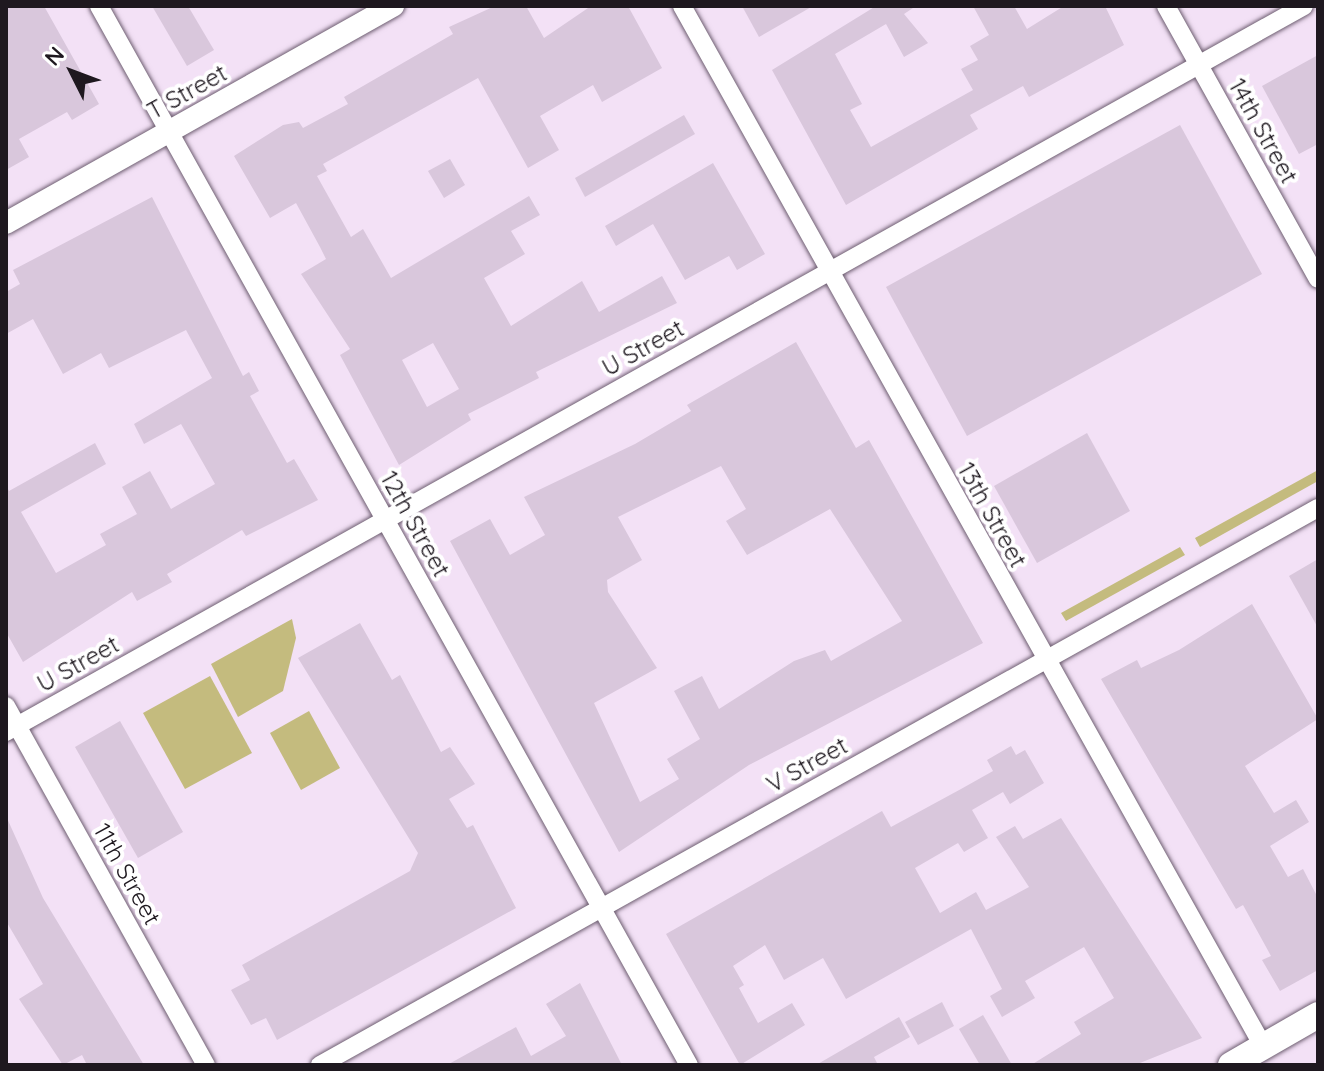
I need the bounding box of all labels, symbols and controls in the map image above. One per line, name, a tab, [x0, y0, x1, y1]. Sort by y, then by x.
north arrow	[32, 32, 112, 112]
text: N	[38, 41, 70, 71]
street label: T Street	[142, 58, 232, 126]
street label: 14th Street	[1223, 74, 1303, 188]
street label: U Street	[597, 314, 689, 382]
street label: 13th Street	[951, 458, 1033, 572]
street label: 12th Street	[374, 466, 456, 582]
street label: U Street	[32, 630, 124, 698]
street label: V Street	[761, 731, 853, 799]
street label: 11th Street	[87, 818, 167, 930]

